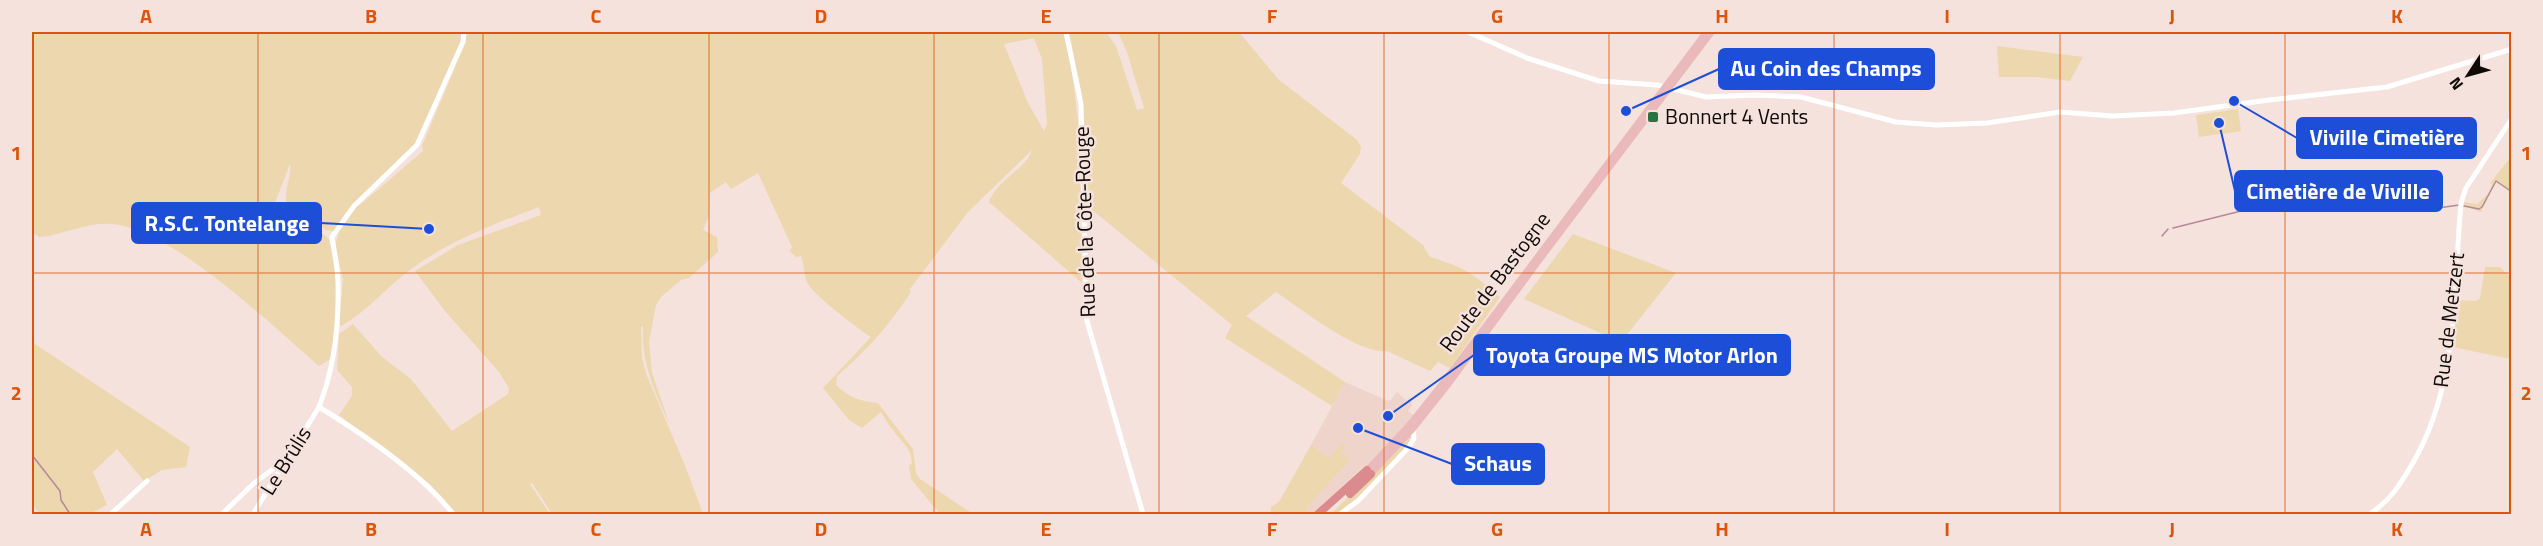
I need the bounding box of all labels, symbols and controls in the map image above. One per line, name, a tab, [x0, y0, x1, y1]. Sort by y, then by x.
text: A	[140, 0, 152, 31]
text: B	[365, 0, 377, 31]
text: C	[591, 0, 602, 31]
text: D	[815, 0, 827, 31]
text: E	[1040, 0, 1052, 31]
text: F	[1267, 0, 1278, 31]
text: G	[1491, 0, 1503, 31]
text: H	[1715, 0, 1729, 31]
text: I	[1944, 0, 1950, 31]
text: J	[2169, 0, 2175, 31]
text: K	[2391, 0, 2403, 31]
north arrow	[2438, 45, 2498, 105]
callout: Au Coin des Champs	[1719, 49, 1934, 89]
text: Au Coin des Champs	[1730, 51, 1922, 85]
text: N	[2443, 72, 2469, 95]
place label: Bonnert 4 Vents	[1665, 100, 1808, 132]
marker: Bonnert 4 Vents	[1646, 110, 1660, 124]
callout: Viville Cimetière	[2297, 118, 2476, 158]
text: Viville Cimetière	[2309, 120, 2465, 154]
street label: Rue de la Côte-Rouge	[1065, 126, 1103, 318]
text: 1	[10, 137, 22, 168]
text: 1	[2520, 137, 2532, 168]
callout: Cimetière de Viville	[2235, 171, 2442, 211]
text: Cimetière de Viville	[2246, 174, 2430, 208]
callout: R.S.C. Tontelange	[132, 203, 321, 243]
street label: Route de Bastogne	[1431, 205, 1558, 358]
text: R.S.C. Tontelange	[145, 206, 309, 240]
street label: Rue de Metzert	[2424, 250, 2472, 389]
callout: Toyota Groupe MS Motor Arlon	[1474, 335, 1790, 375]
text: Toyota Groupe MS Motor Arlon	[1486, 338, 1778, 372]
text: 2	[10, 377, 22, 408]
text: 2	[2520, 377, 2532, 408]
street label: Le Brûlis	[252, 420, 319, 501]
callout: Schaus	[1452, 444, 1544, 484]
text: Schaus	[1464, 446, 1532, 480]
text: A	[140, 513, 152, 544]
text: B	[365, 513, 377, 544]
text: C	[591, 513, 602, 544]
text: D	[815, 513, 827, 544]
text: E	[1040, 513, 1052, 544]
text: F	[1267, 513, 1278, 544]
text: G	[1491, 513, 1503, 544]
text: H	[1715, 513, 1729, 544]
text: I	[1944, 513, 1950, 544]
text: J	[2169, 513, 2175, 544]
text: K	[2391, 513, 2403, 544]

